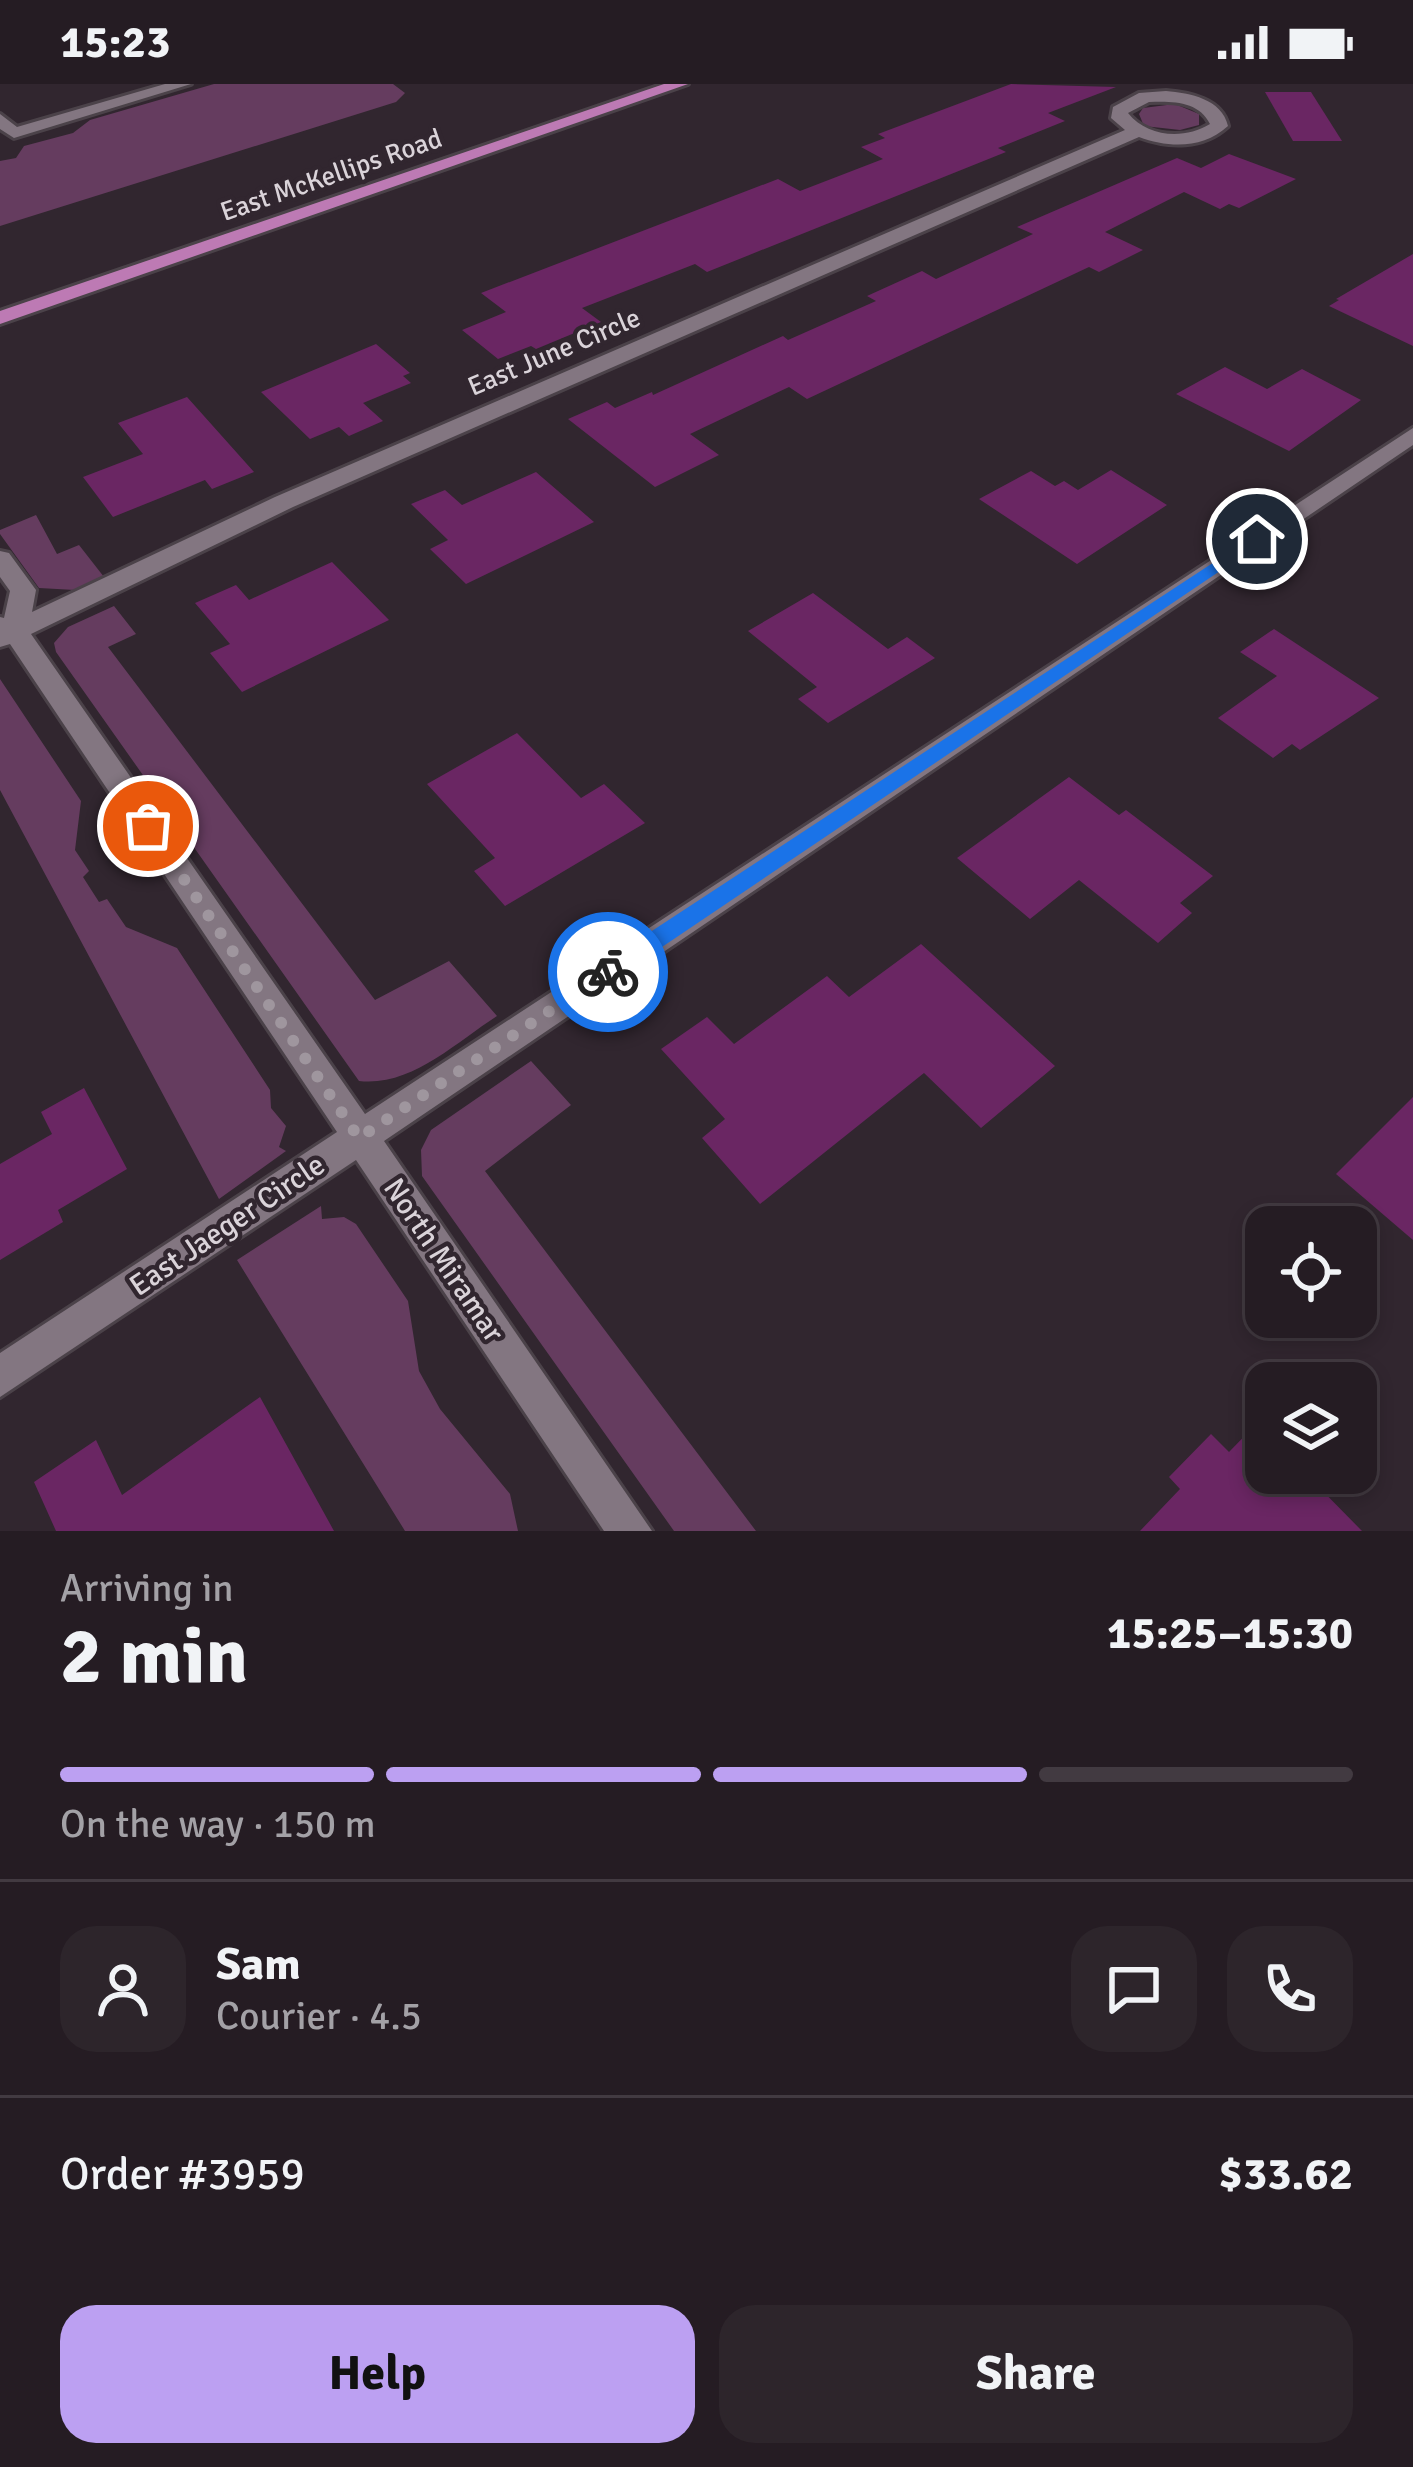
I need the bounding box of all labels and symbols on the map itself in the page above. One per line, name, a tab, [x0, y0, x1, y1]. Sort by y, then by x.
street label: East McKellips Road	[216, 122, 446, 229]
street label: East June Circle	[463, 301, 645, 404]
pin	[1206, 488, 1308, 590]
pin	[97, 775, 199, 877]
courier	[548, 912, 668, 1032]
street label: East Jaeger Circle	[122, 1146, 332, 1304]
street label: North Miramar	[375, 1171, 512, 1349]

